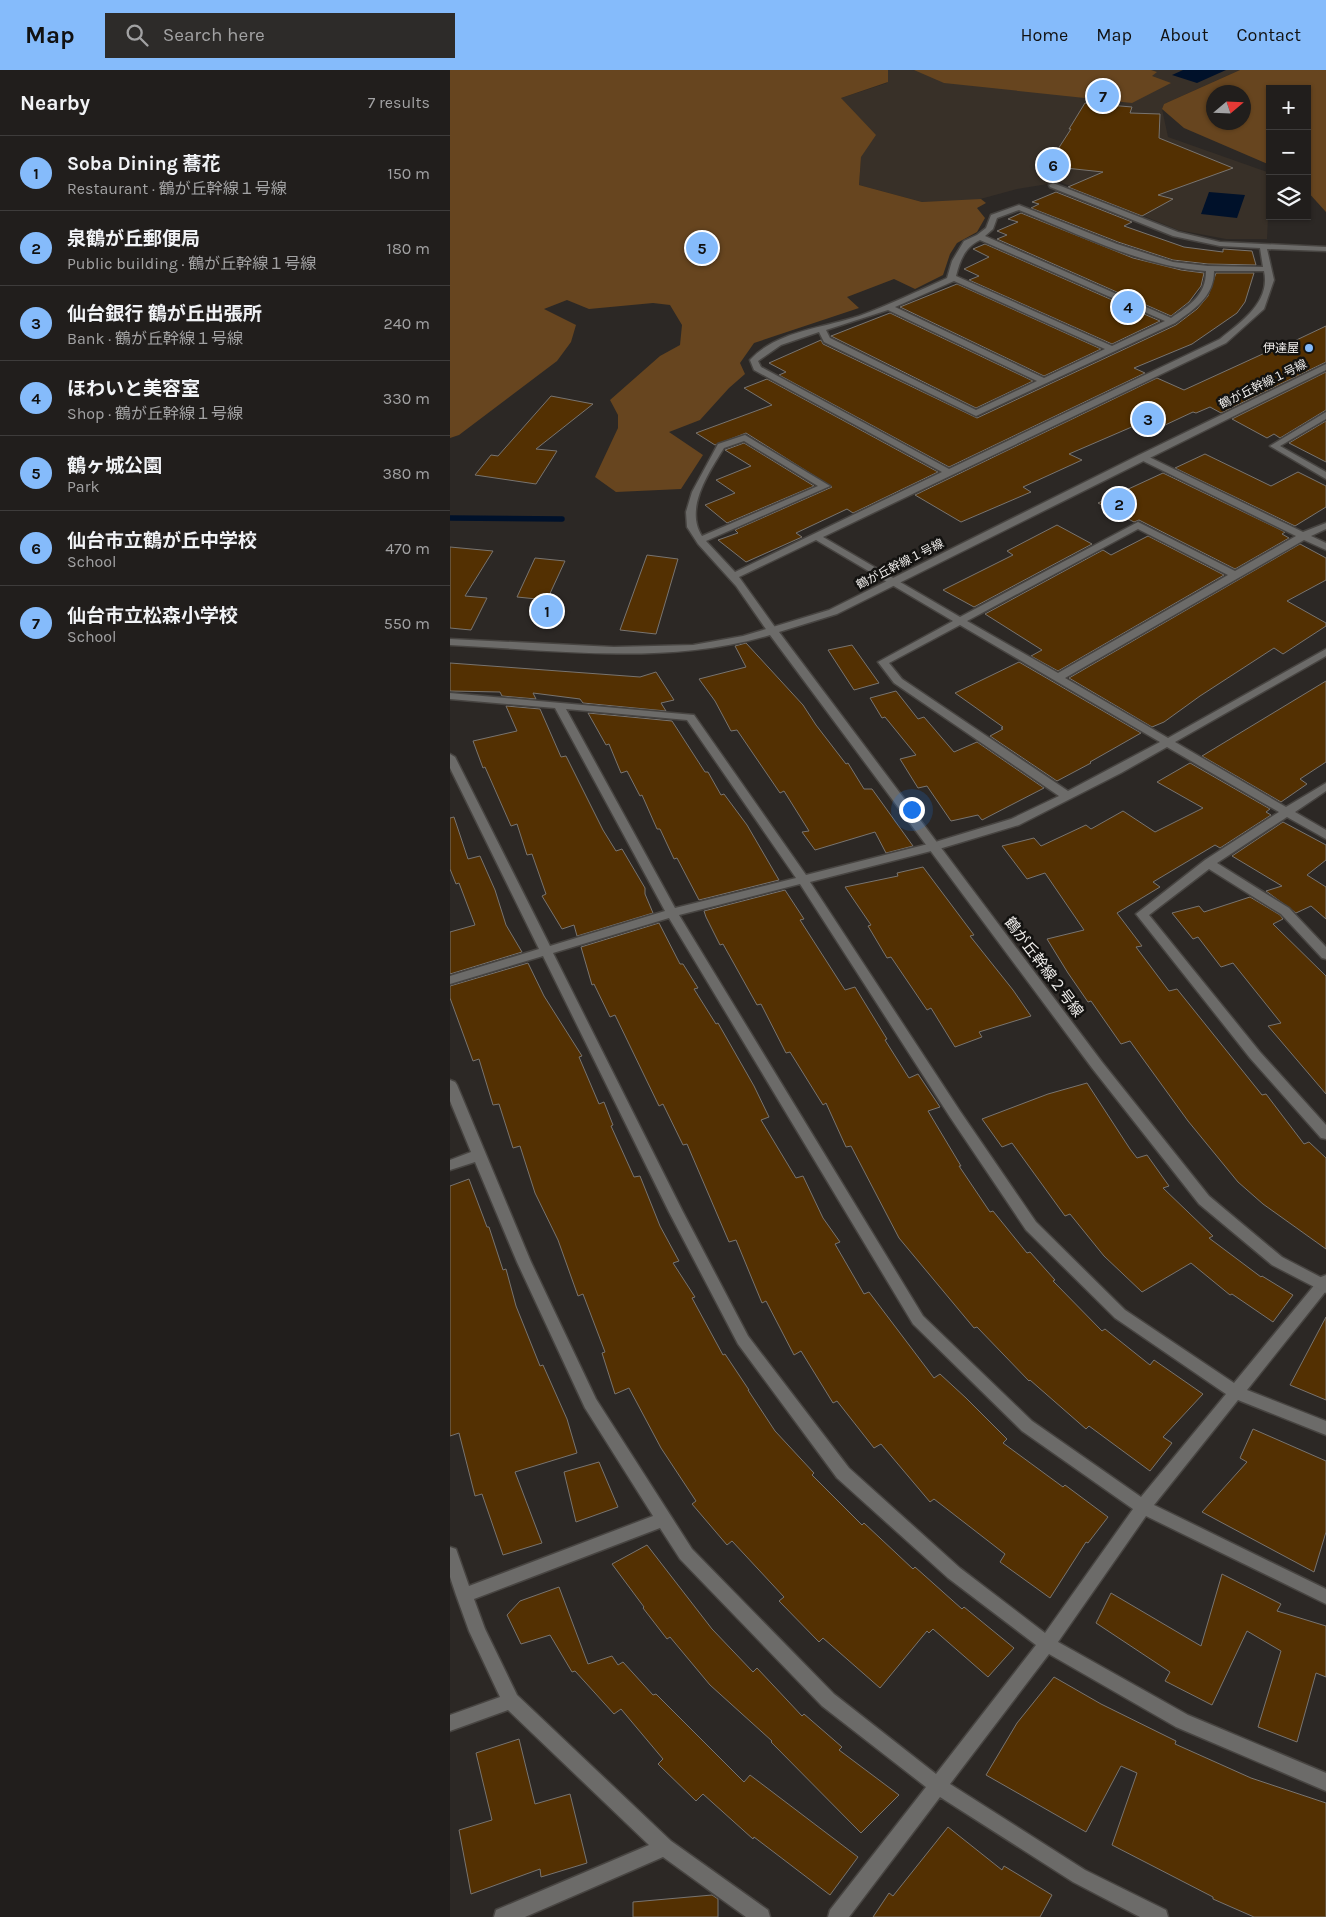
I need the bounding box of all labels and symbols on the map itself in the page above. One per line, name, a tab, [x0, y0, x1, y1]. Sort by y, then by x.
pin: 7	[1087, 77, 1119, 115]
north arrow	[1206, 85, 1251, 130]
pin: 6	[1037, 146, 1069, 184]
pin: 5	[686, 229, 718, 267]
pin: 4	[1112, 288, 1144, 326]
place label: 伊達屋	[1263, 341, 1299, 355]
marker: 伊達屋	[1303, 342, 1315, 354]
street label: 鶴が丘幹線１号線	[1217, 357, 1309, 411]
pin: 3	[1132, 400, 1164, 438]
pin: 2	[1103, 485, 1135, 523]
street label: 鶴が丘幹線１号線	[854, 536, 946, 592]
pin: 1	[531, 592, 563, 630]
your location	[899, 797, 925, 823]
street label: 鶴が丘幹線２号線	[1001, 914, 1087, 1020]

